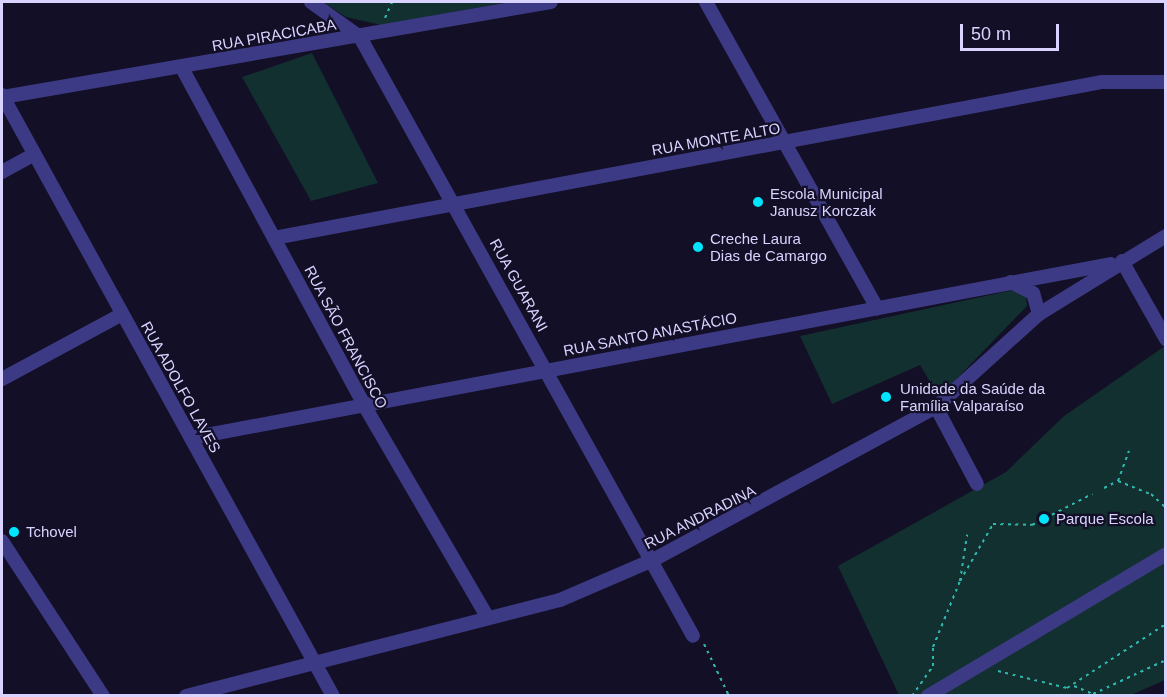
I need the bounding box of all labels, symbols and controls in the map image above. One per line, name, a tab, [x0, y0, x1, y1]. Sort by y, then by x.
scale bar	[963, 12, 1062, 50]
street label: RUA PIRACICABA	[210, 15, 338, 55]
text: 50 m	[971, 24, 1011, 44]
street label: RUA MONTE ALTO	[649, 119, 783, 159]
place label: Escola Municipal Janusz Korczak	[770, 184, 883, 219]
marker: Escola Municipal Janusz Korczak	[751, 195, 765, 209]
place label: Creche Laura Dias de Camargo	[710, 229, 827, 264]
street label: RUA GUARANI	[486, 235, 552, 335]
marker: Creche Laura Dias de Camargo	[691, 240, 705, 254]
street label: RUA SÃO FRANCISCO	[300, 262, 392, 412]
street label: RUA SANTO ANASTÁCIO	[561, 308, 739, 360]
street label: RUA ADOLFO LAVES	[137, 318, 225, 456]
place label: Unidade da Saúde da Família Valparaíso	[900, 379, 1045, 414]
marker: Unidade da Saúde da Família Valparaíso	[877, 388, 895, 406]
street label: RUA ANDRADINA	[641, 481, 759, 553]
place label: Parque Escola	[1056, 510, 1154, 528]
marker: Parque Escola	[1037, 512, 1051, 526]
place label: Tchovel	[26, 523, 77, 541]
marker: Tchovel	[7, 525, 21, 539]

